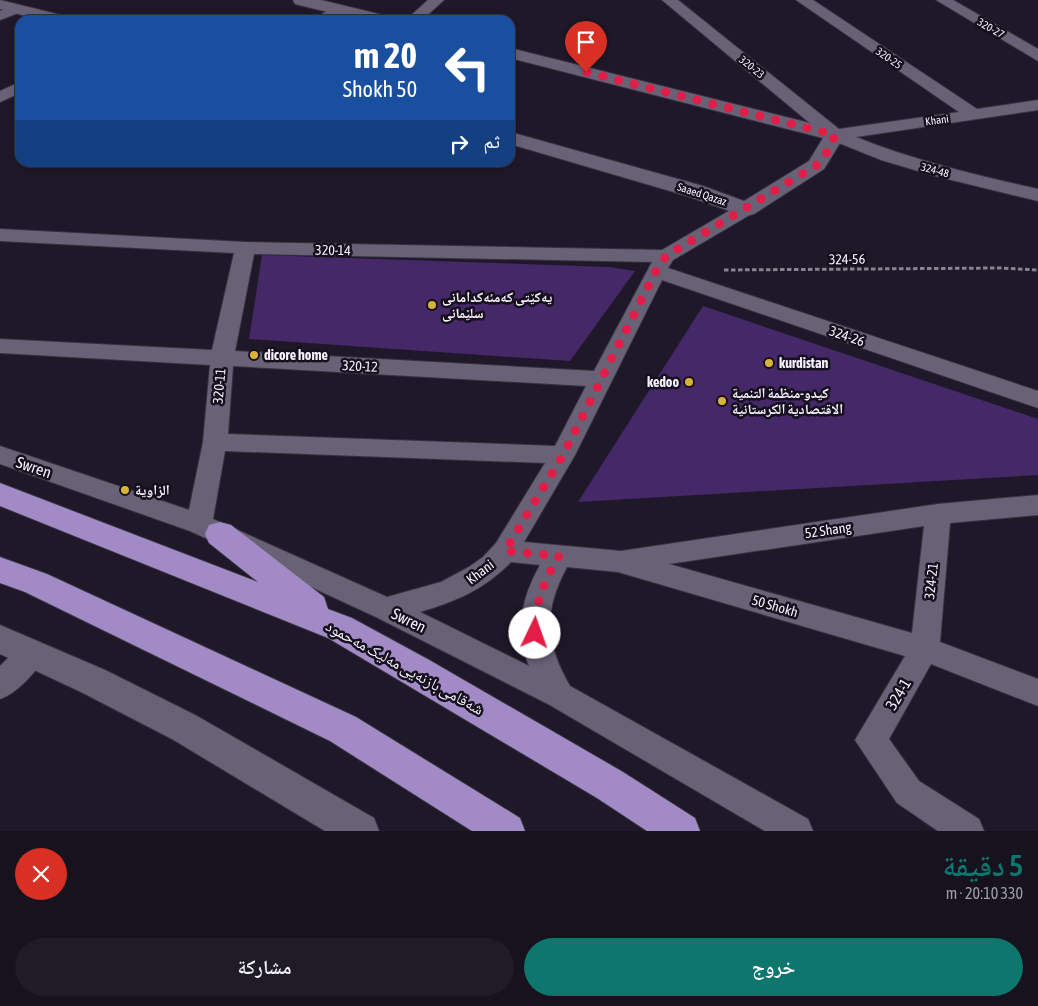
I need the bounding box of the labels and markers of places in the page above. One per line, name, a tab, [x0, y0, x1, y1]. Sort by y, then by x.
pin	[565, 21, 607, 72]
place label: یەکێتی کەمئەکدامانی سلێمانی	[442, 289, 552, 322]
marker: یەکێتی کەمئەکدامانی سلێمانی	[426, 299, 438, 311]
place label: dicore home	[264, 347, 328, 363]
marker: dicore home	[248, 349, 260, 361]
place label: kurdistan	[779, 355, 828, 371]
marker: kurdistan	[763, 357, 775, 369]
place label: kedoo	[647, 374, 679, 390]
marker: kedoo	[683, 376, 695, 388]
place label: کیدو-منظمة التنمية الاقتصادية الكرستانية	[732, 385, 843, 417]
marker: کیدو-منظمة التنمية الاقتصادية الكرستانية	[716, 395, 728, 407]
place label: الزاوية	[135, 482, 170, 498]
marker: الزاوية	[119, 484, 131, 496]

